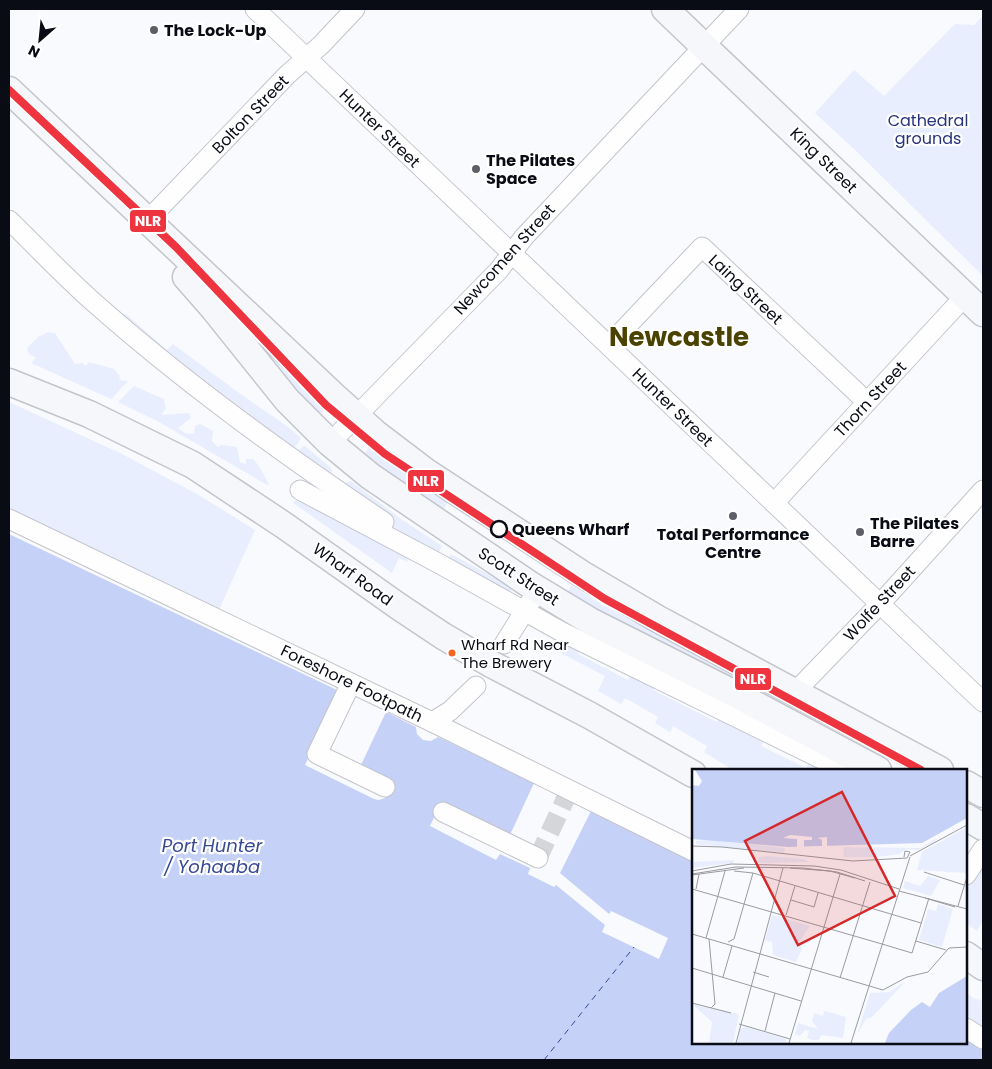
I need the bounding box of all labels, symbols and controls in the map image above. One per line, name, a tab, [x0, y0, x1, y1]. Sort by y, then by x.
north arrow	[15, 15, 65, 65]
place label: The Lock-Up	[164, 19, 266, 42]
marker: The Lock-Up	[148, 24, 160, 36]
text: N	[25, 40, 43, 63]
street label: Bolton Street	[207, 70, 294, 159]
street label: Hunter Street	[334, 84, 425, 173]
park label: Cathedral grounds	[888, 109, 968, 150]
street label: King Street	[785, 122, 863, 199]
place label: The Pilates Space	[486, 149, 575, 190]
marker: The Pilates Space	[470, 163, 482, 175]
street label: Newcomen Street	[448, 199, 561, 320]
line badge: NLR	[129, 209, 167, 233]
text: NLR	[135, 211, 161, 231]
street label: Laing Street	[703, 249, 788, 330]
district label: Newcastle	[609, 319, 749, 355]
street label: Thorn Street	[829, 356, 912, 442]
street label: Hunter Street	[627, 363, 718, 452]
line badge: NLR	[407, 469, 445, 493]
text: NLR	[413, 471, 439, 491]
marker: Total Performance Centre	[727, 510, 739, 522]
place label: The Pilates Barre	[870, 512, 959, 553]
place label: Queens Wharf	[512, 518, 630, 541]
marker: Queens Wharf	[490, 520, 508, 538]
place label: Total Performance Centre	[657, 523, 810, 564]
marker: The Pilates Barre	[854, 526, 866, 538]
street label: Wharf Road	[308, 538, 397, 611]
street label: Scott Street	[474, 542, 564, 611]
street label: Wolfe Street	[838, 560, 921, 646]
place label: Wharf Rd Near The Brewery	[461, 634, 569, 673]
street label: Foreshore Footpath	[277, 639, 427, 728]
marker: Wharf Rd Near The Brewery	[447, 648, 457, 658]
line badge: NLR	[734, 667, 772, 691]
text: NLR	[740, 669, 766, 689]
inset map	[692, 769, 967, 1044]
water label: Port Hunter / Yohaaba	[162, 833, 264, 879]

